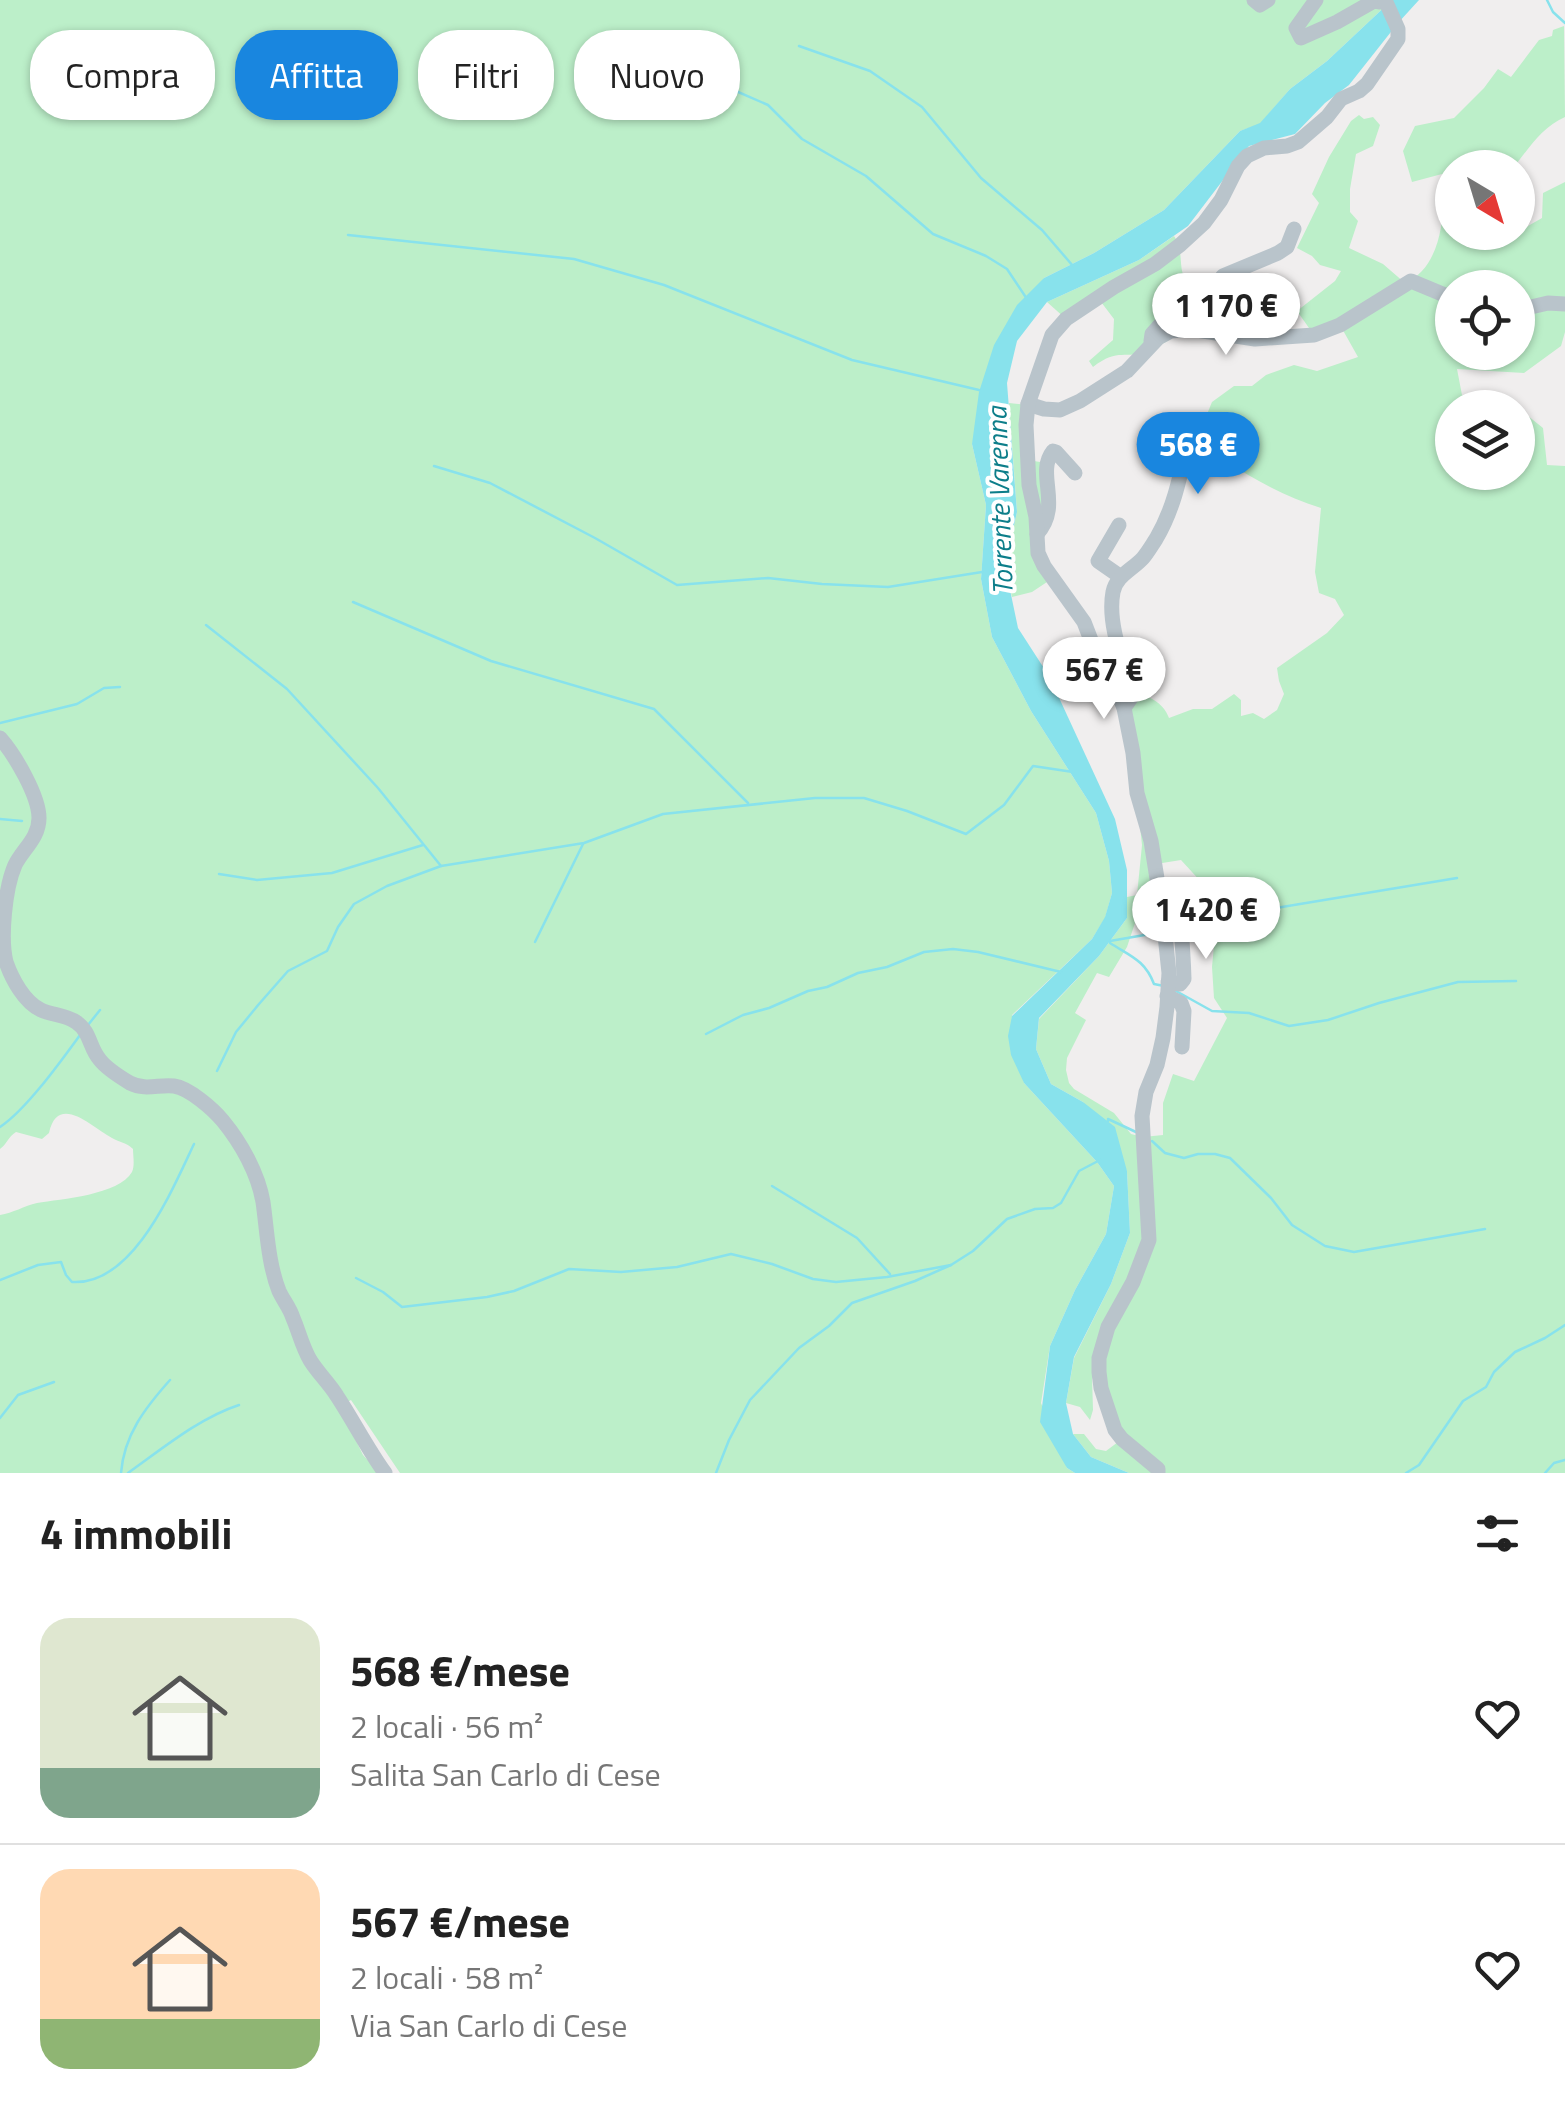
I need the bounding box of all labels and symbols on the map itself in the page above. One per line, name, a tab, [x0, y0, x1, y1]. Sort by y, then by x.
north arrow	[1435, 150, 1535, 250]
pin: 1 170 €	[1134, 273, 1318, 358]
water label: Torrente Varenna	[974, 404, 1024, 596]
pin: 568 €	[1128, 412, 1268, 497]
pin: 567 €	[1034, 637, 1174, 722]
pin: 1 420 €	[1114, 877, 1298, 962]

